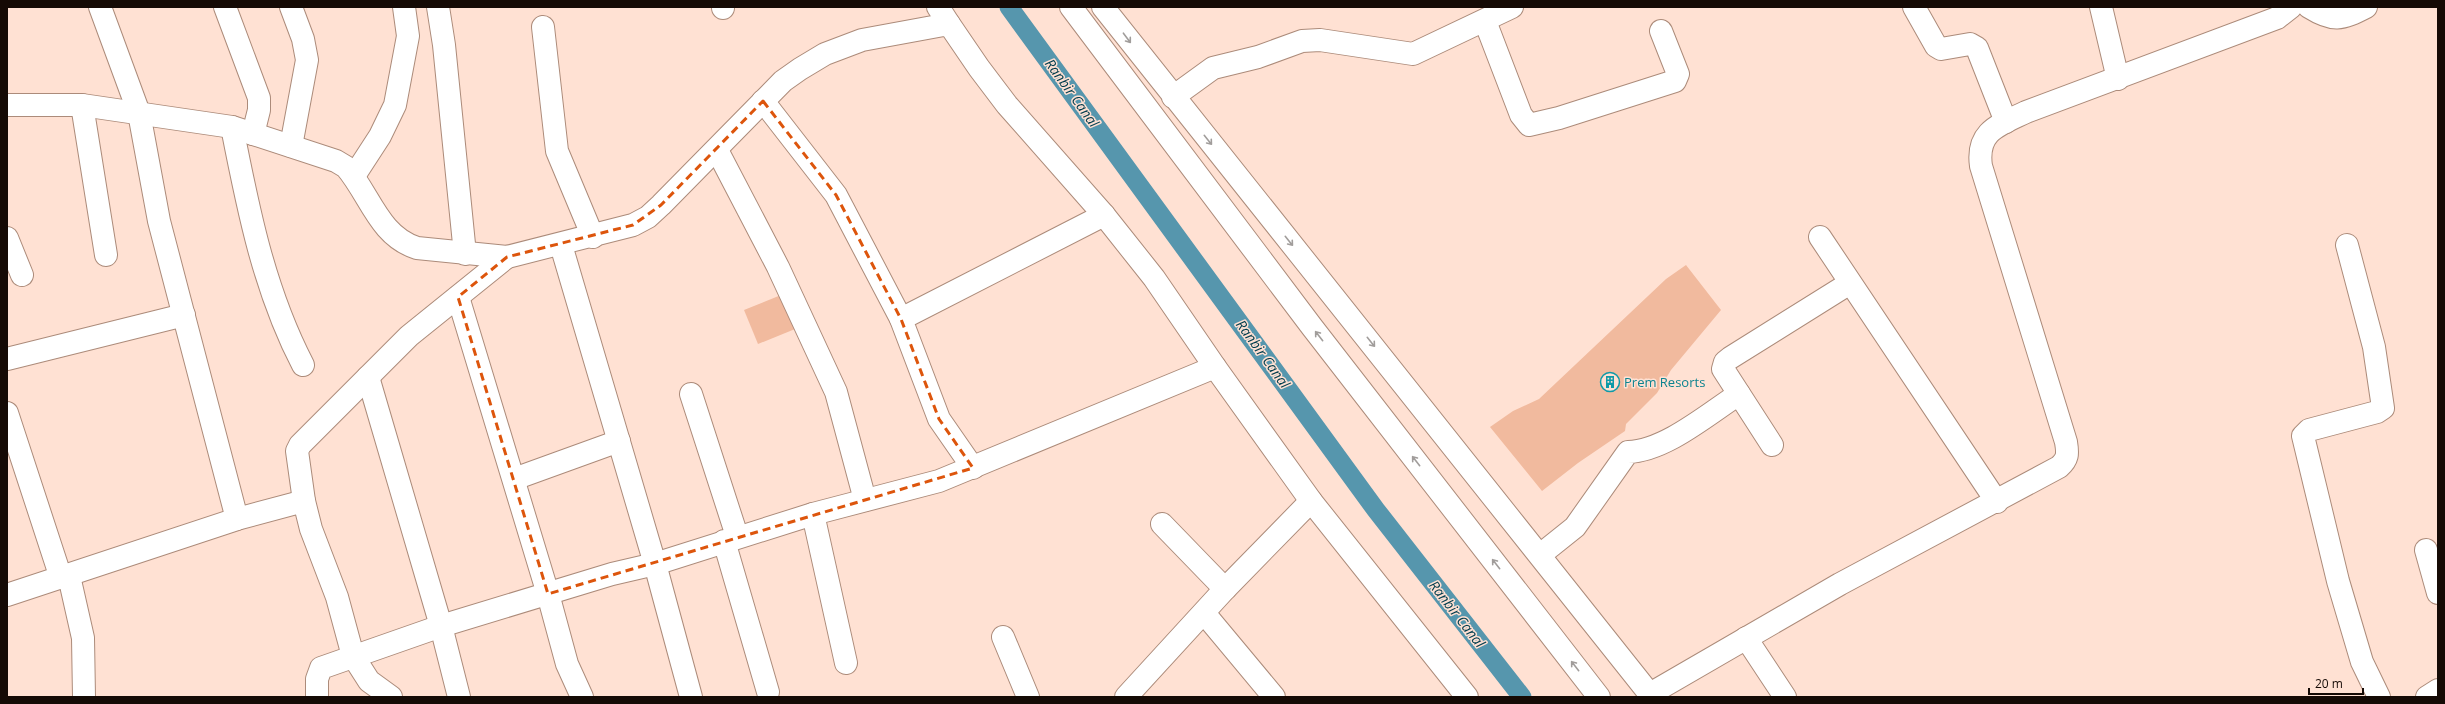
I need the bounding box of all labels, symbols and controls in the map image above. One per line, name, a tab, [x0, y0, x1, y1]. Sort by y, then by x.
one-way arrow	[1123, 32, 1131, 43]
water label: Ranbir Canal	[1041, 55, 1104, 131]
one-way arrow	[1203, 134, 1212, 145]
one-way arrow	[1285, 235, 1294, 246]
water label: Ranbir Canal	[1232, 316, 1295, 392]
one-way arrow	[1315, 331, 1323, 342]
one-way arrow	[1367, 337, 1375, 348]
building icon: Prem Resorts	[1599, 371, 1621, 393]
place label: Prem Resorts	[1624, 373, 1705, 391]
one-way arrow	[1412, 455, 1420, 466]
one-way arrow	[1491, 558, 1500, 569]
water label: Ranbir Canal	[1425, 576, 1490, 652]
one-way arrow	[1571, 661, 1580, 672]
scale bar	[2309, 670, 2363, 696]
text: 20 m	[2315, 675, 2343, 692]

